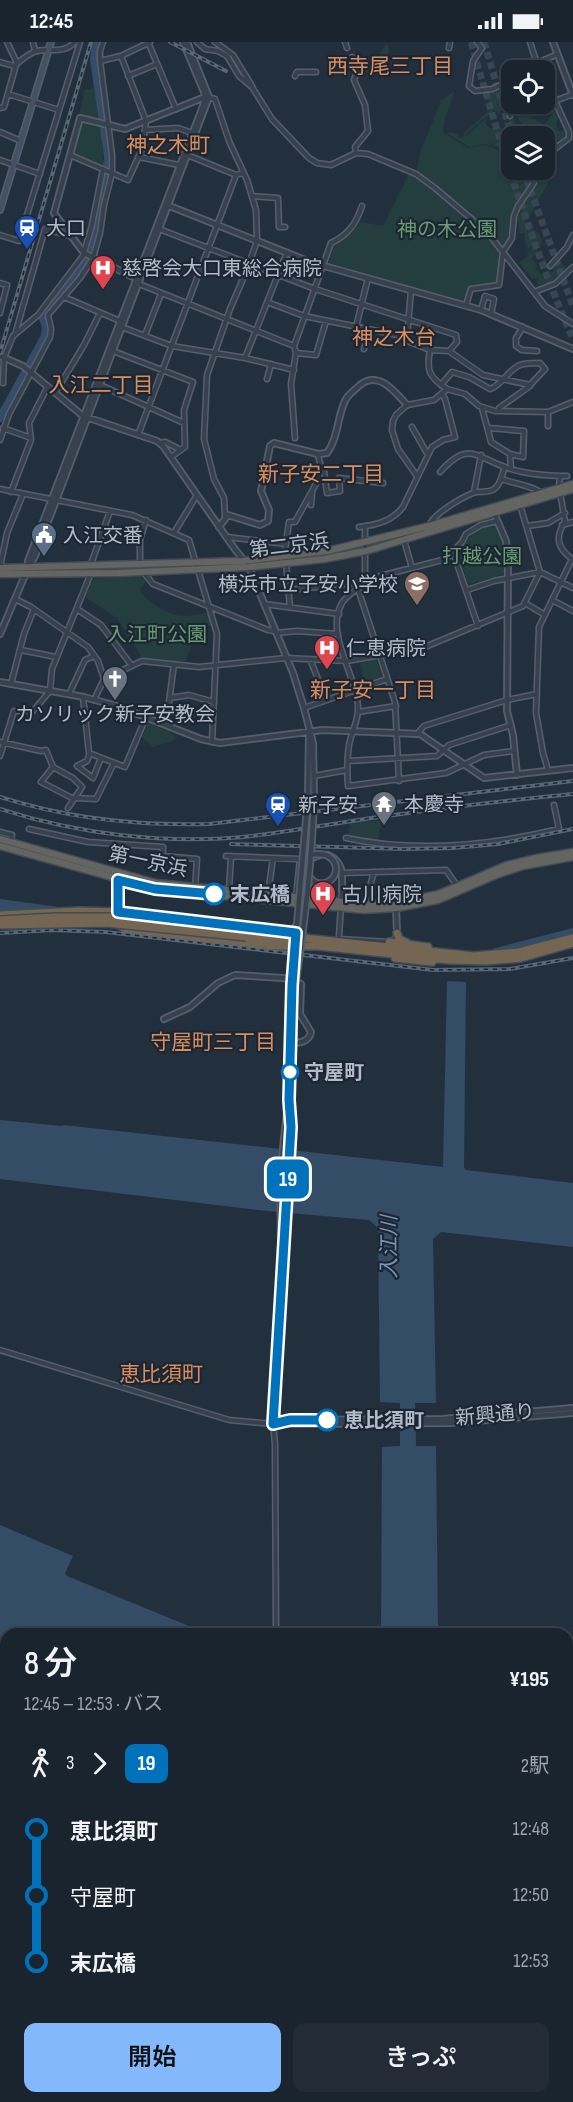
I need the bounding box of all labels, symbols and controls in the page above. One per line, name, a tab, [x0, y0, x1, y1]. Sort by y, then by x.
text: 12:45	[30, 8, 73, 35]
district label: 西寺尾三丁目	[327, 54, 453, 79]
map controls	[501, 60, 555, 180]
button: locate	[501, 60, 555, 114]
button: layers	[501, 126, 555, 180]
district label: 神之木町	[126, 133, 210, 158]
station icon: 大口	[12, 213, 42, 251]
place label: 大口	[46, 217, 86, 241]
park label: 神の木公園	[397, 218, 497, 242]
hospital icon: 慈啓会大口東総合病院	[88, 253, 118, 291]
place label: 慈啓会大口東総合病院	[122, 257, 322, 281]
district label: 神之木台	[352, 325, 436, 350]
district label: 入江二丁目	[49, 373, 154, 398]
district label: 新子安二丁目	[258, 462, 384, 487]
public building icon: 入江交番	[29, 520, 59, 558]
place label: 入江交番	[63, 524, 143, 548]
street label: 第二京浜	[248, 529, 330, 563]
park label: 打越公園	[442, 545, 522, 569]
school or university icon: 横浜市立子安小学校	[402, 569, 432, 607]
place label: 横浜市立子安小学校	[218, 573, 398, 597]
park label: 入江町公園	[107, 623, 207, 647]
hospital icon: 仁恵病院	[312, 633, 342, 671]
place label: 仁恵病院	[346, 637, 426, 661]
church icon: カソリック新子安教会	[100, 664, 130, 702]
district label: 新子安一丁目	[310, 678, 436, 703]
place label: カソリック新子安教会	[15, 703, 215, 727]
temple icon: 本慶寺	[369, 789, 399, 827]
station icon: 新子安	[263, 790, 293, 828]
place label: 本慶寺	[404, 793, 464, 817]
place label: 新子安	[298, 794, 358, 818]
street label: 第一京浜	[106, 842, 189, 882]
hospital icon: 古川病院	[308, 879, 338, 917]
marker: 末広橋	[203, 883, 225, 905]
place label: 末広橋	[230, 883, 290, 907]
place label: 古川病院	[342, 883, 422, 907]
district label: 守屋町三丁目	[150, 1030, 276, 1055]
place label: 守屋町	[304, 1061, 364, 1085]
marker: 守屋町	[281, 1063, 299, 1081]
line badge: 19	[261, 1160, 315, 1198]
text: 19	[279, 1167, 297, 1192]
water label: 入江川	[377, 1214, 402, 1279]
district label: 恵比須町	[119, 1362, 203, 1387]
street label: 新興通り	[454, 1400, 536, 1430]
marker: 恵比須町	[316, 1409, 338, 1431]
place label: 恵比須町	[344, 1409, 424, 1433]
text: 8 分	[24, 1644, 77, 1684]
text: ¥195	[509, 1666, 549, 1693]
text: 12:45 – 12:53 · バス	[24, 1692, 163, 1716]
icon: walk	[24, 1747, 57, 1780]
icon: forward	[83, 1747, 116, 1780]
text: 3	[66, 1751, 74, 1775]
text: 19	[137, 1751, 156, 1776]
text: 2駅	[521, 1754, 549, 1778]
text: 12:48	[513, 1817, 549, 1841]
text: 恵比須町	[70, 1819, 158, 1846]
text: 12:50	[513, 1883, 549, 1907]
text: 守屋町	[70, 1885, 136, 1912]
text: 12:53	[513, 1949, 549, 1973]
text: 末広橋	[70, 1951, 136, 1978]
button: 開始	[24, 2023, 281, 2092]
button: きっぷ	[293, 2023, 549, 2092]

